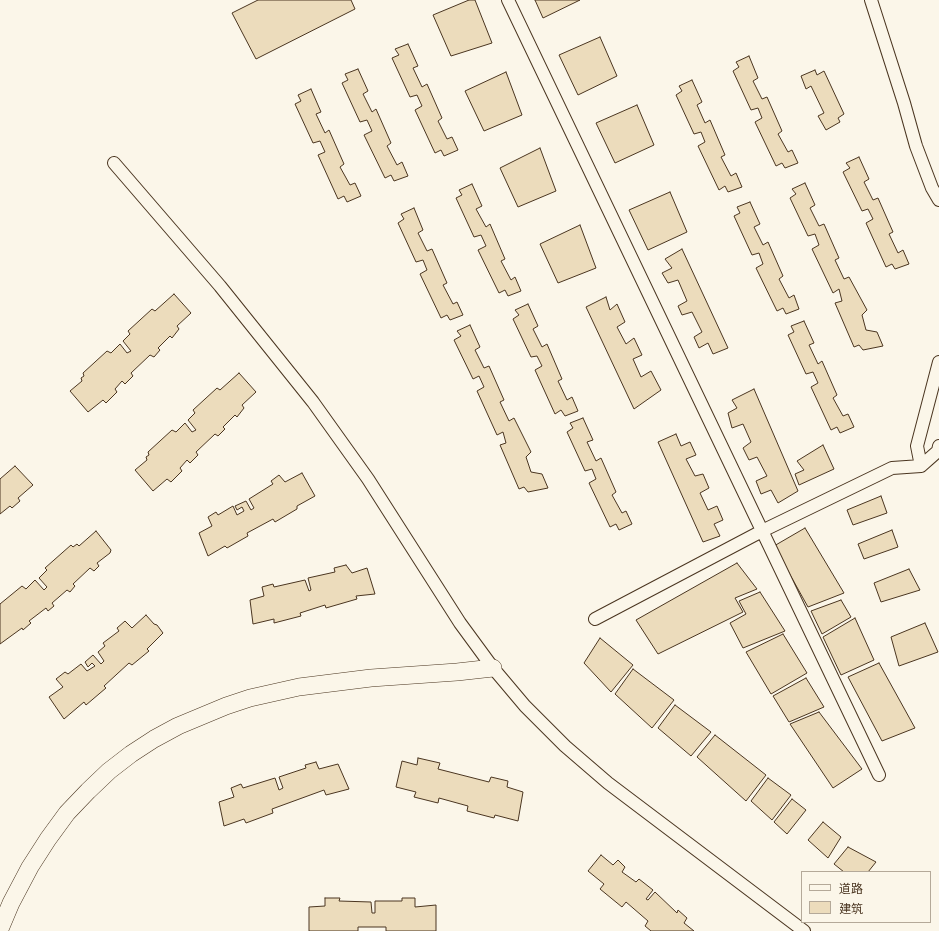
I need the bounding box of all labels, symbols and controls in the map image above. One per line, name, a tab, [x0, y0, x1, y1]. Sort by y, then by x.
legend	[801, 871, 931, 923]
text: 道路	[839, 881, 863, 896]
text: 建筑	[839, 901, 863, 916]

